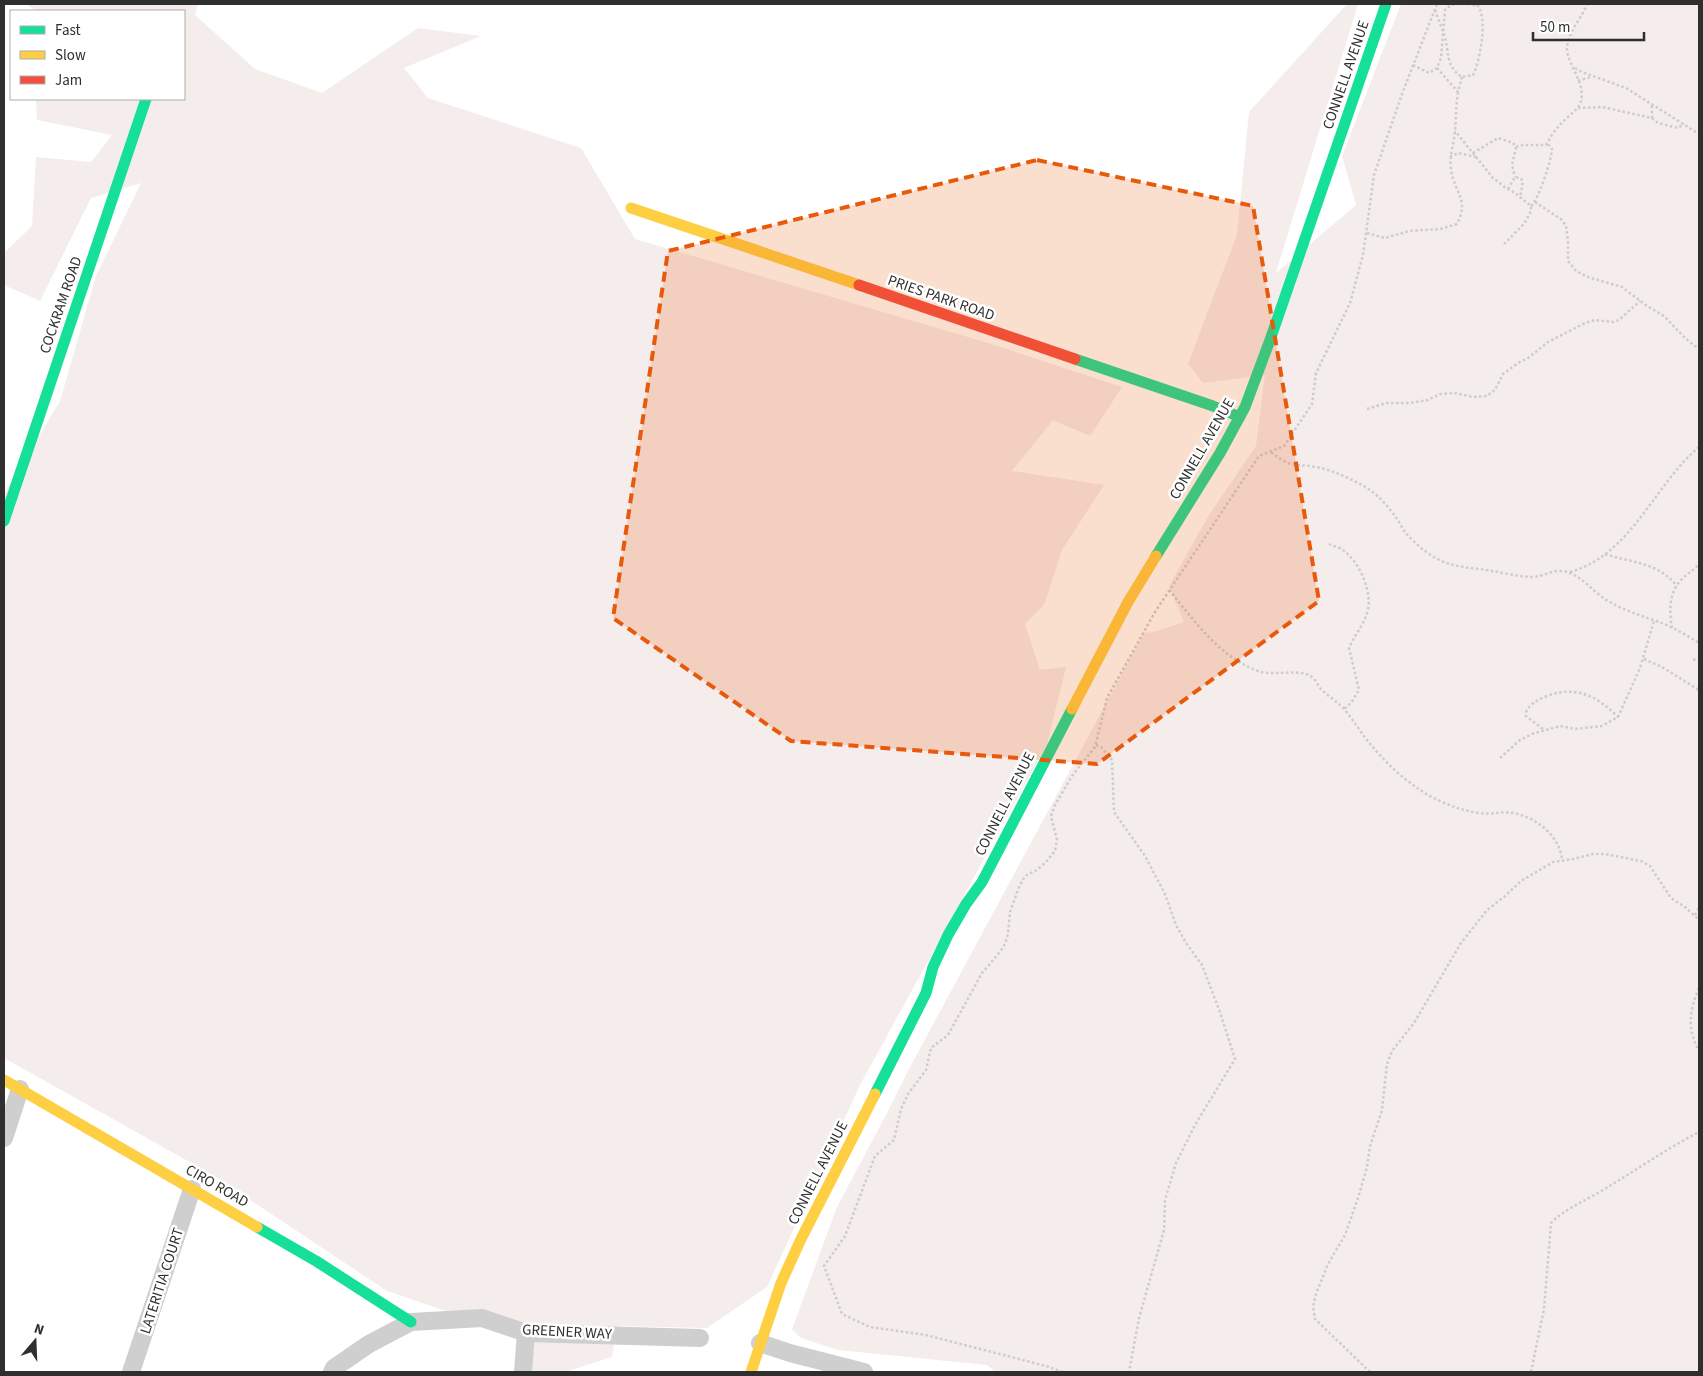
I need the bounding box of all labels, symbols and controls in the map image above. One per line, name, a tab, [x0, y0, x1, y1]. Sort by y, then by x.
legend	[10, 10, 185, 100]
scale bar	[1533, 10, 1644, 42]
text: 50 m	[1540, 17, 1570, 38]
street label: CONNELL AVENUE	[1318, 18, 1374, 132]
text: Fast	[55, 20, 81, 41]
text: Slow	[55, 45, 86, 66]
text: Jam	[55, 70, 82, 91]
street label: COCKRAM ROAD	[35, 254, 87, 356]
street label: PRIES PARK ROAD	[885, 270, 997, 326]
street label: CONNELL AVENUE	[1164, 394, 1240, 504]
street label: CONNELL AVENUE	[970, 748, 1040, 859]
street label: CONNELL AVENUE	[783, 1117, 853, 1228]
street label: CIRO ROAD	[182, 1159, 252, 1213]
street label: LATERITIA COURT	[135, 1225, 189, 1337]
north arrow	[10, 1316, 60, 1366]
text: N	[31, 1319, 47, 1341]
street label: GREENER WAY	[522, 1319, 613, 1345]

